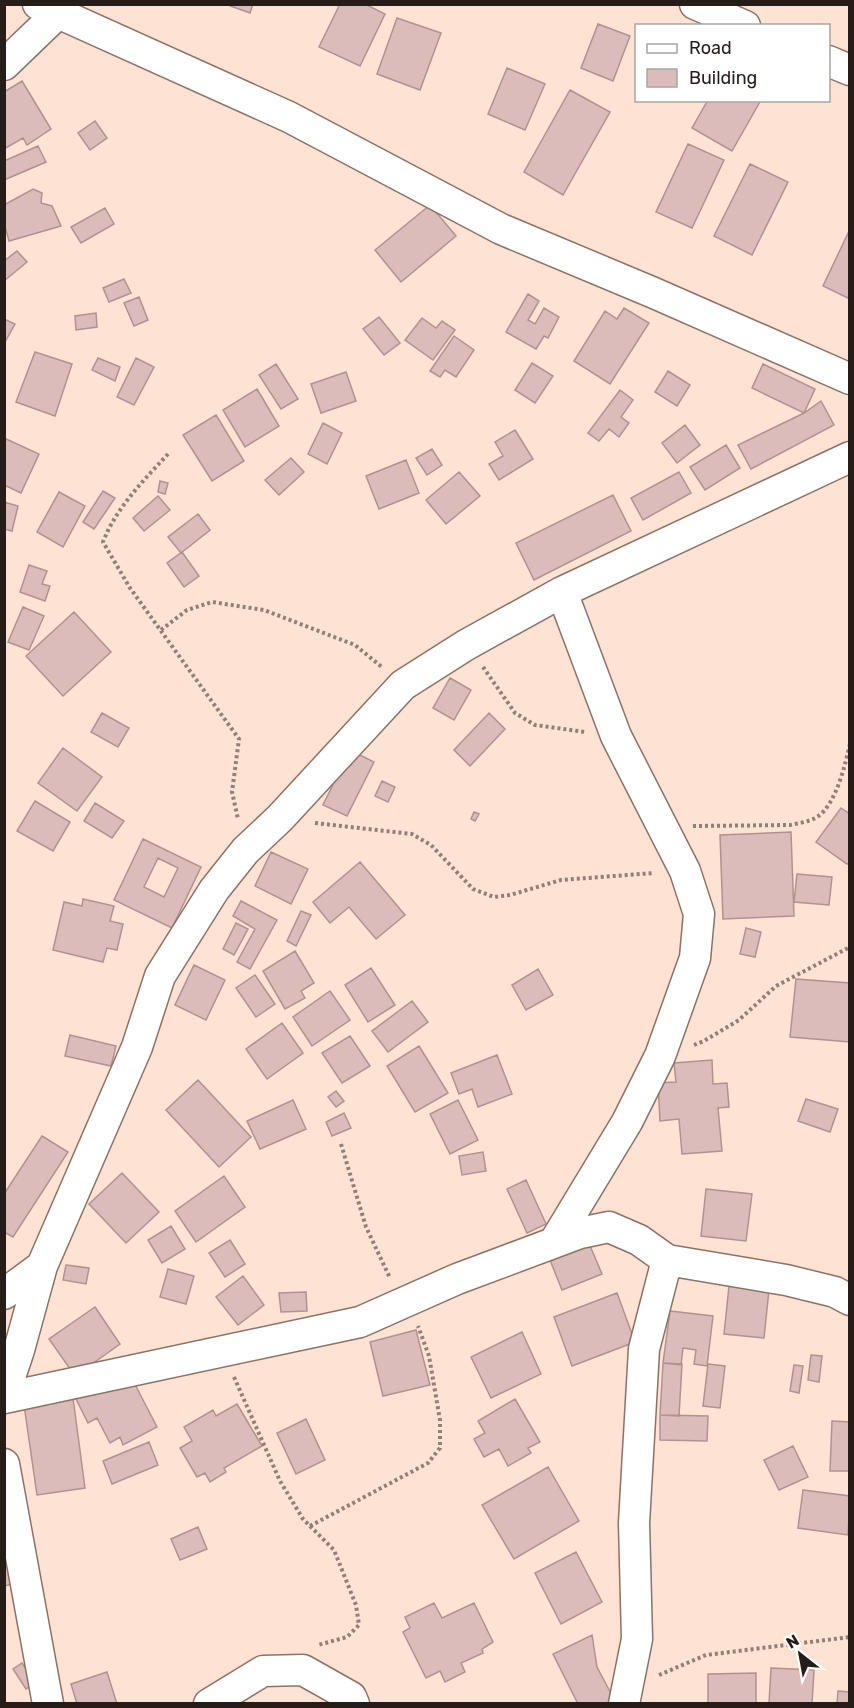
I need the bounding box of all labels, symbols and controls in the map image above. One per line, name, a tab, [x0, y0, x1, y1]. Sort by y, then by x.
legend	[635, 24, 830, 102]
text: Road	[689, 37, 732, 59]
text: Building	[689, 67, 757, 89]
north arrow	[770, 1624, 830, 1684]
text: N	[783, 1630, 802, 1653]

